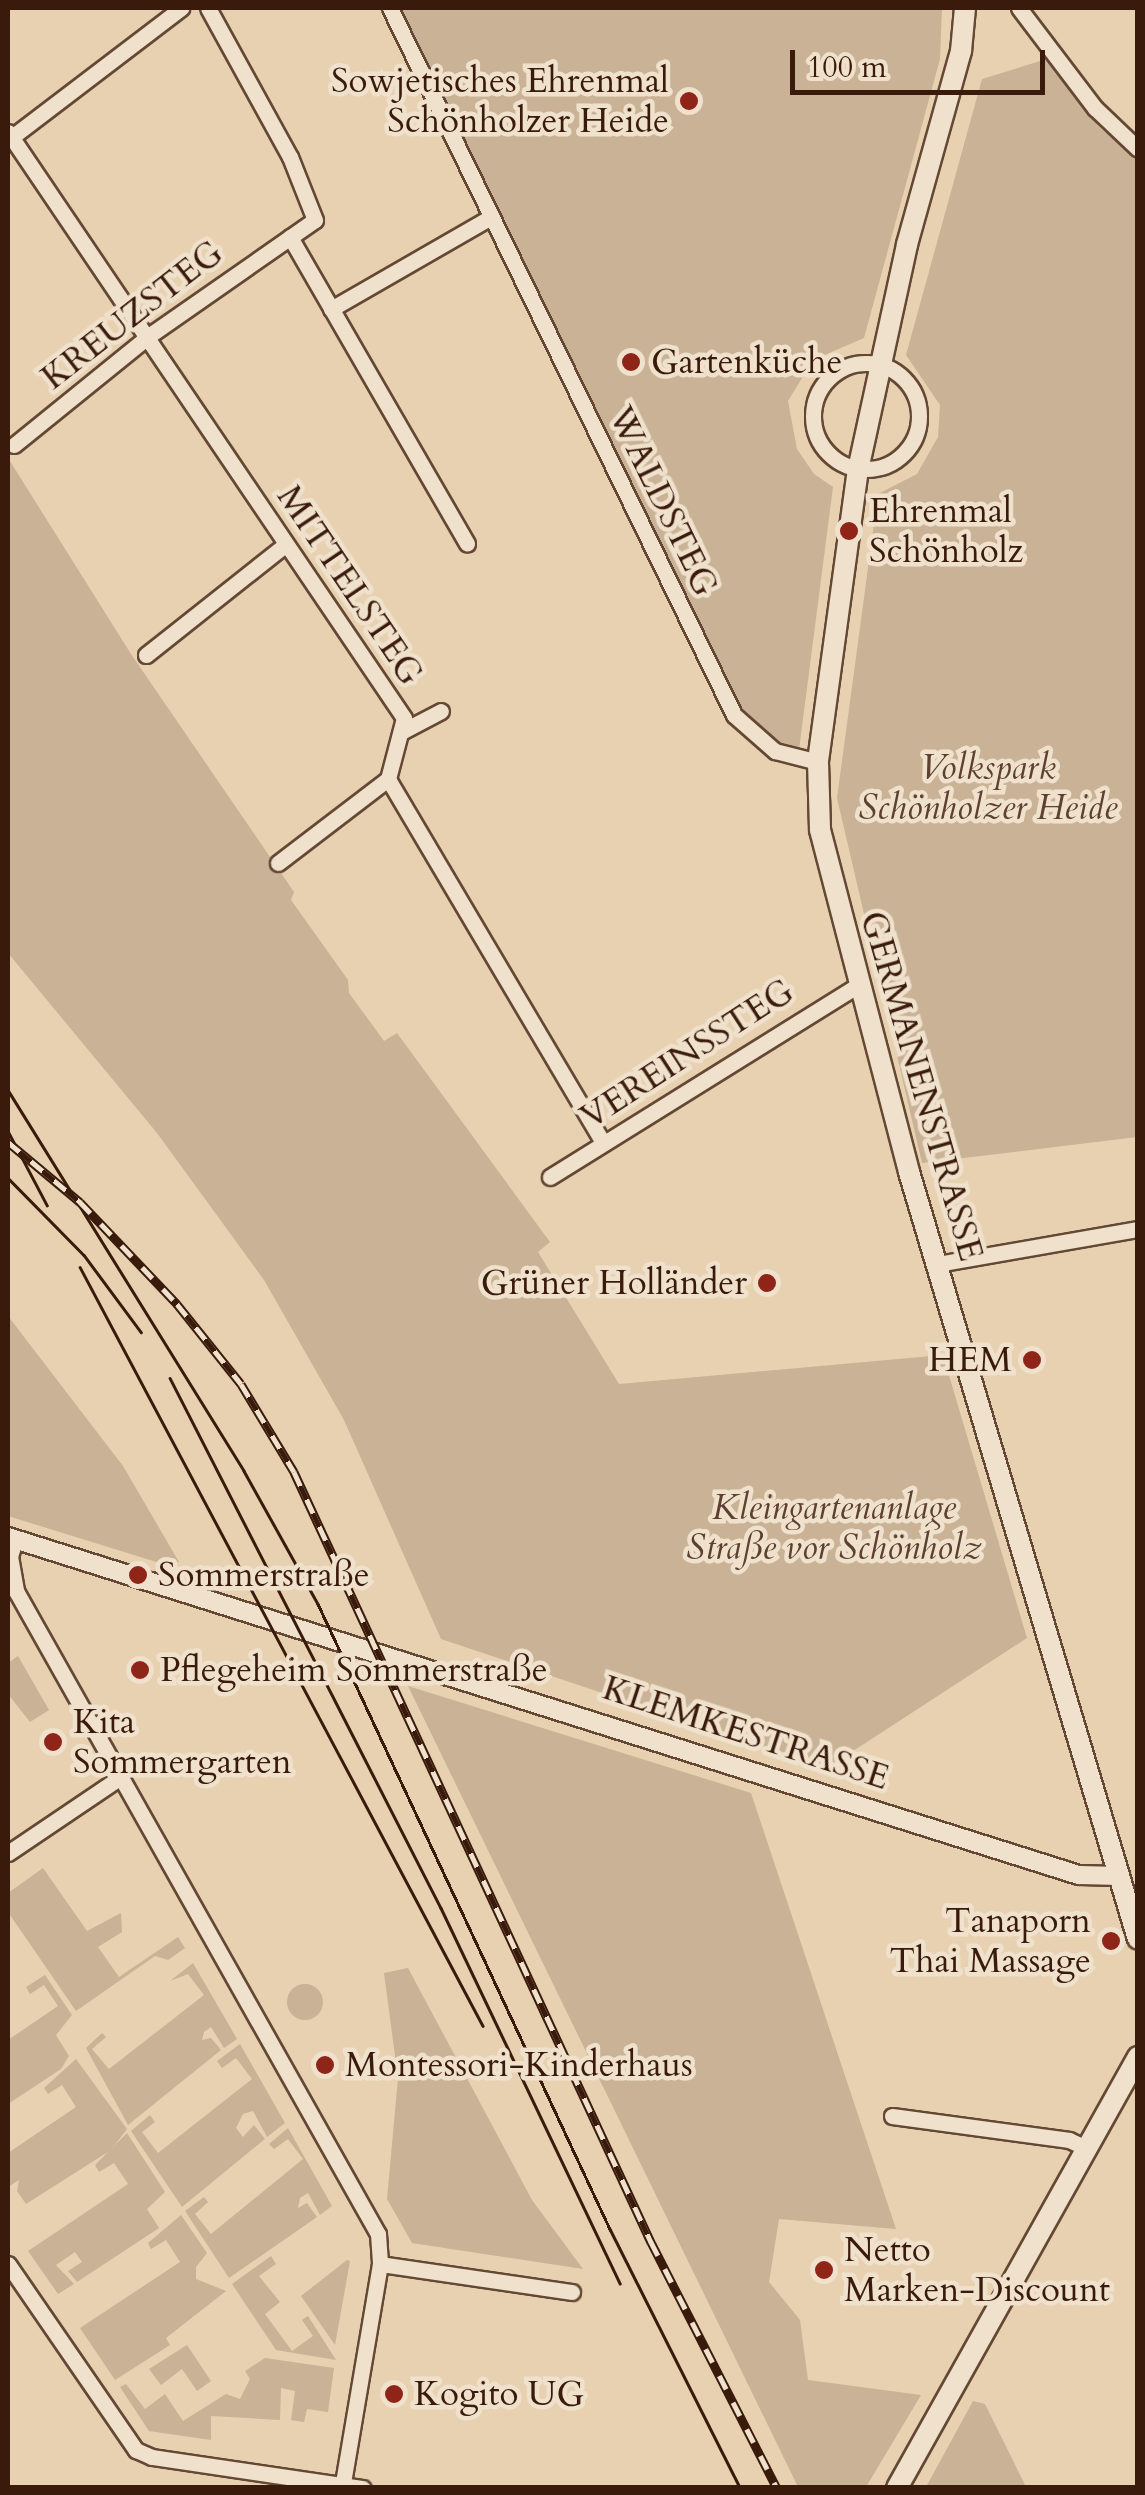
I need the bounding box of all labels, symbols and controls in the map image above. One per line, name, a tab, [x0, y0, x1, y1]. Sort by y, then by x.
scale bar	[795, 30, 1050, 92]
text: 100 m	[807, 47, 887, 88]
place label: Sowjetisches Ehrenmal Schönholzer Heide	[331, 60, 669, 142]
marker: Sowjetisches Ehrenmal Schönholzer Heide	[678, 90, 700, 112]
street label: KREUZSTEG	[33, 231, 231, 399]
place label: Gartenküche	[651, 341, 842, 383]
marker: Gartenküche	[620, 351, 642, 373]
street label: WALDSTEG	[599, 399, 727, 603]
street label: MITTELSTEG	[268, 477, 432, 693]
place label: Ehrenmal Schönholz	[869, 490, 1023, 572]
marker: Ehrenmal Schönholz	[838, 520, 860, 542]
park label: Volkspark Schönholzer Heide	[858, 747, 1118, 829]
street label: GERMANENSTRASSE	[852, 906, 992, 1266]
street label: VEREINSSTEG	[573, 970, 801, 1138]
place label: Grüner Holländer	[481, 1262, 747, 1304]
marker: Grüner Holländer	[756, 1272, 778, 1294]
place label: HEM	[928, 1339, 1012, 1381]
marker: HEM	[1021, 1349, 1043, 1371]
park label: Kleingartenanlage Straße vor Schönholz	[686, 1487, 982, 1569]
place label: Sommerstraße	[158, 1554, 370, 1596]
marker: Sommerstraße	[127, 1564, 149, 1586]
place label: Pflegeheim Sommerstraße	[160, 1649, 548, 1691]
marker: Pflegeheim Sommerstraße	[129, 1659, 151, 1681]
street label: KLEMKESTRASSE	[598, 1667, 894, 1799]
place label: Kita Sommergarten	[73, 1701, 292, 1783]
marker: Kita Sommergarten	[42, 1731, 64, 1753]
place label: Tanaporn Thai Massage	[890, 1900, 1091, 1982]
marker: Tanaporn Thai Massage	[1100, 1930, 1122, 1952]
place label: Montessori-Kinderhaus	[345, 2044, 693, 2086]
marker: Montessori-Kinderhaus	[314, 2054, 336, 2076]
place label: Netto Marken-Discount	[844, 2229, 1110, 2311]
marker: Netto Marken-Discount	[813, 2259, 835, 2281]
place label: Kogito UG	[414, 2373, 584, 2415]
marker: Kogito UG	[383, 2383, 405, 2405]

